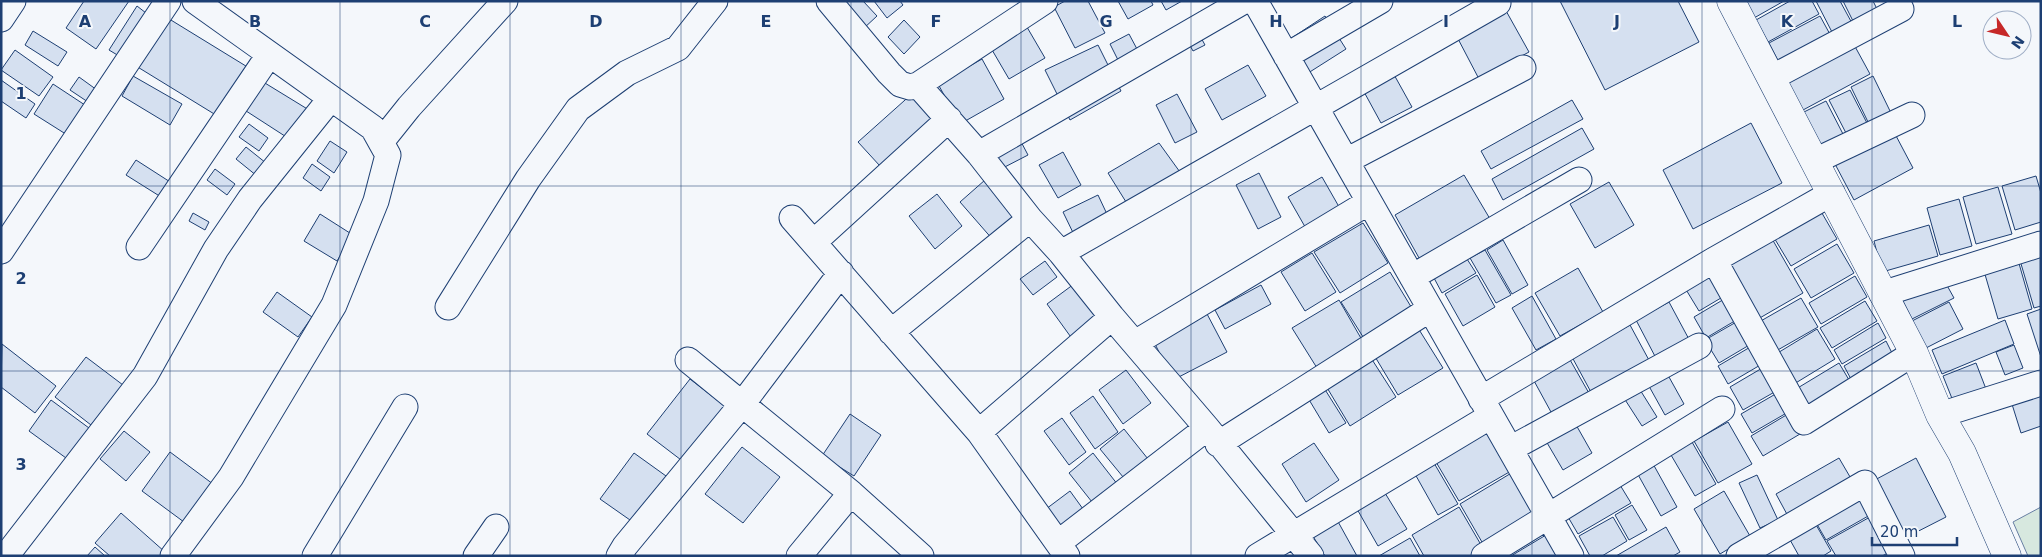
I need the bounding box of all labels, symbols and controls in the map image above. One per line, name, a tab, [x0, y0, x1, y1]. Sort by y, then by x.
north arrow	[1982, 10, 2032, 60]
text: A	[79, 12, 92, 31]
text: B	[249, 12, 261, 31]
text: C	[419, 12, 431, 31]
text: D	[589, 12, 603, 31]
text: E	[761, 12, 771, 31]
text: F	[931, 12, 941, 31]
text: G	[1099, 12, 1113, 31]
text: H	[1269, 12, 1283, 31]
text: I	[1443, 12, 1449, 31]
text: J	[1613, 12, 1620, 31]
text: K	[1781, 12, 1794, 31]
text: L	[1952, 12, 1962, 31]
text: N	[2008, 33, 2028, 52]
text: 1	[15, 84, 27, 103]
text: 2	[15, 269, 27, 288]
text: 3	[15, 455, 27, 474]
scale bar	[1872, 514, 1957, 546]
text: 20 m	[1880, 523, 1918, 541]

